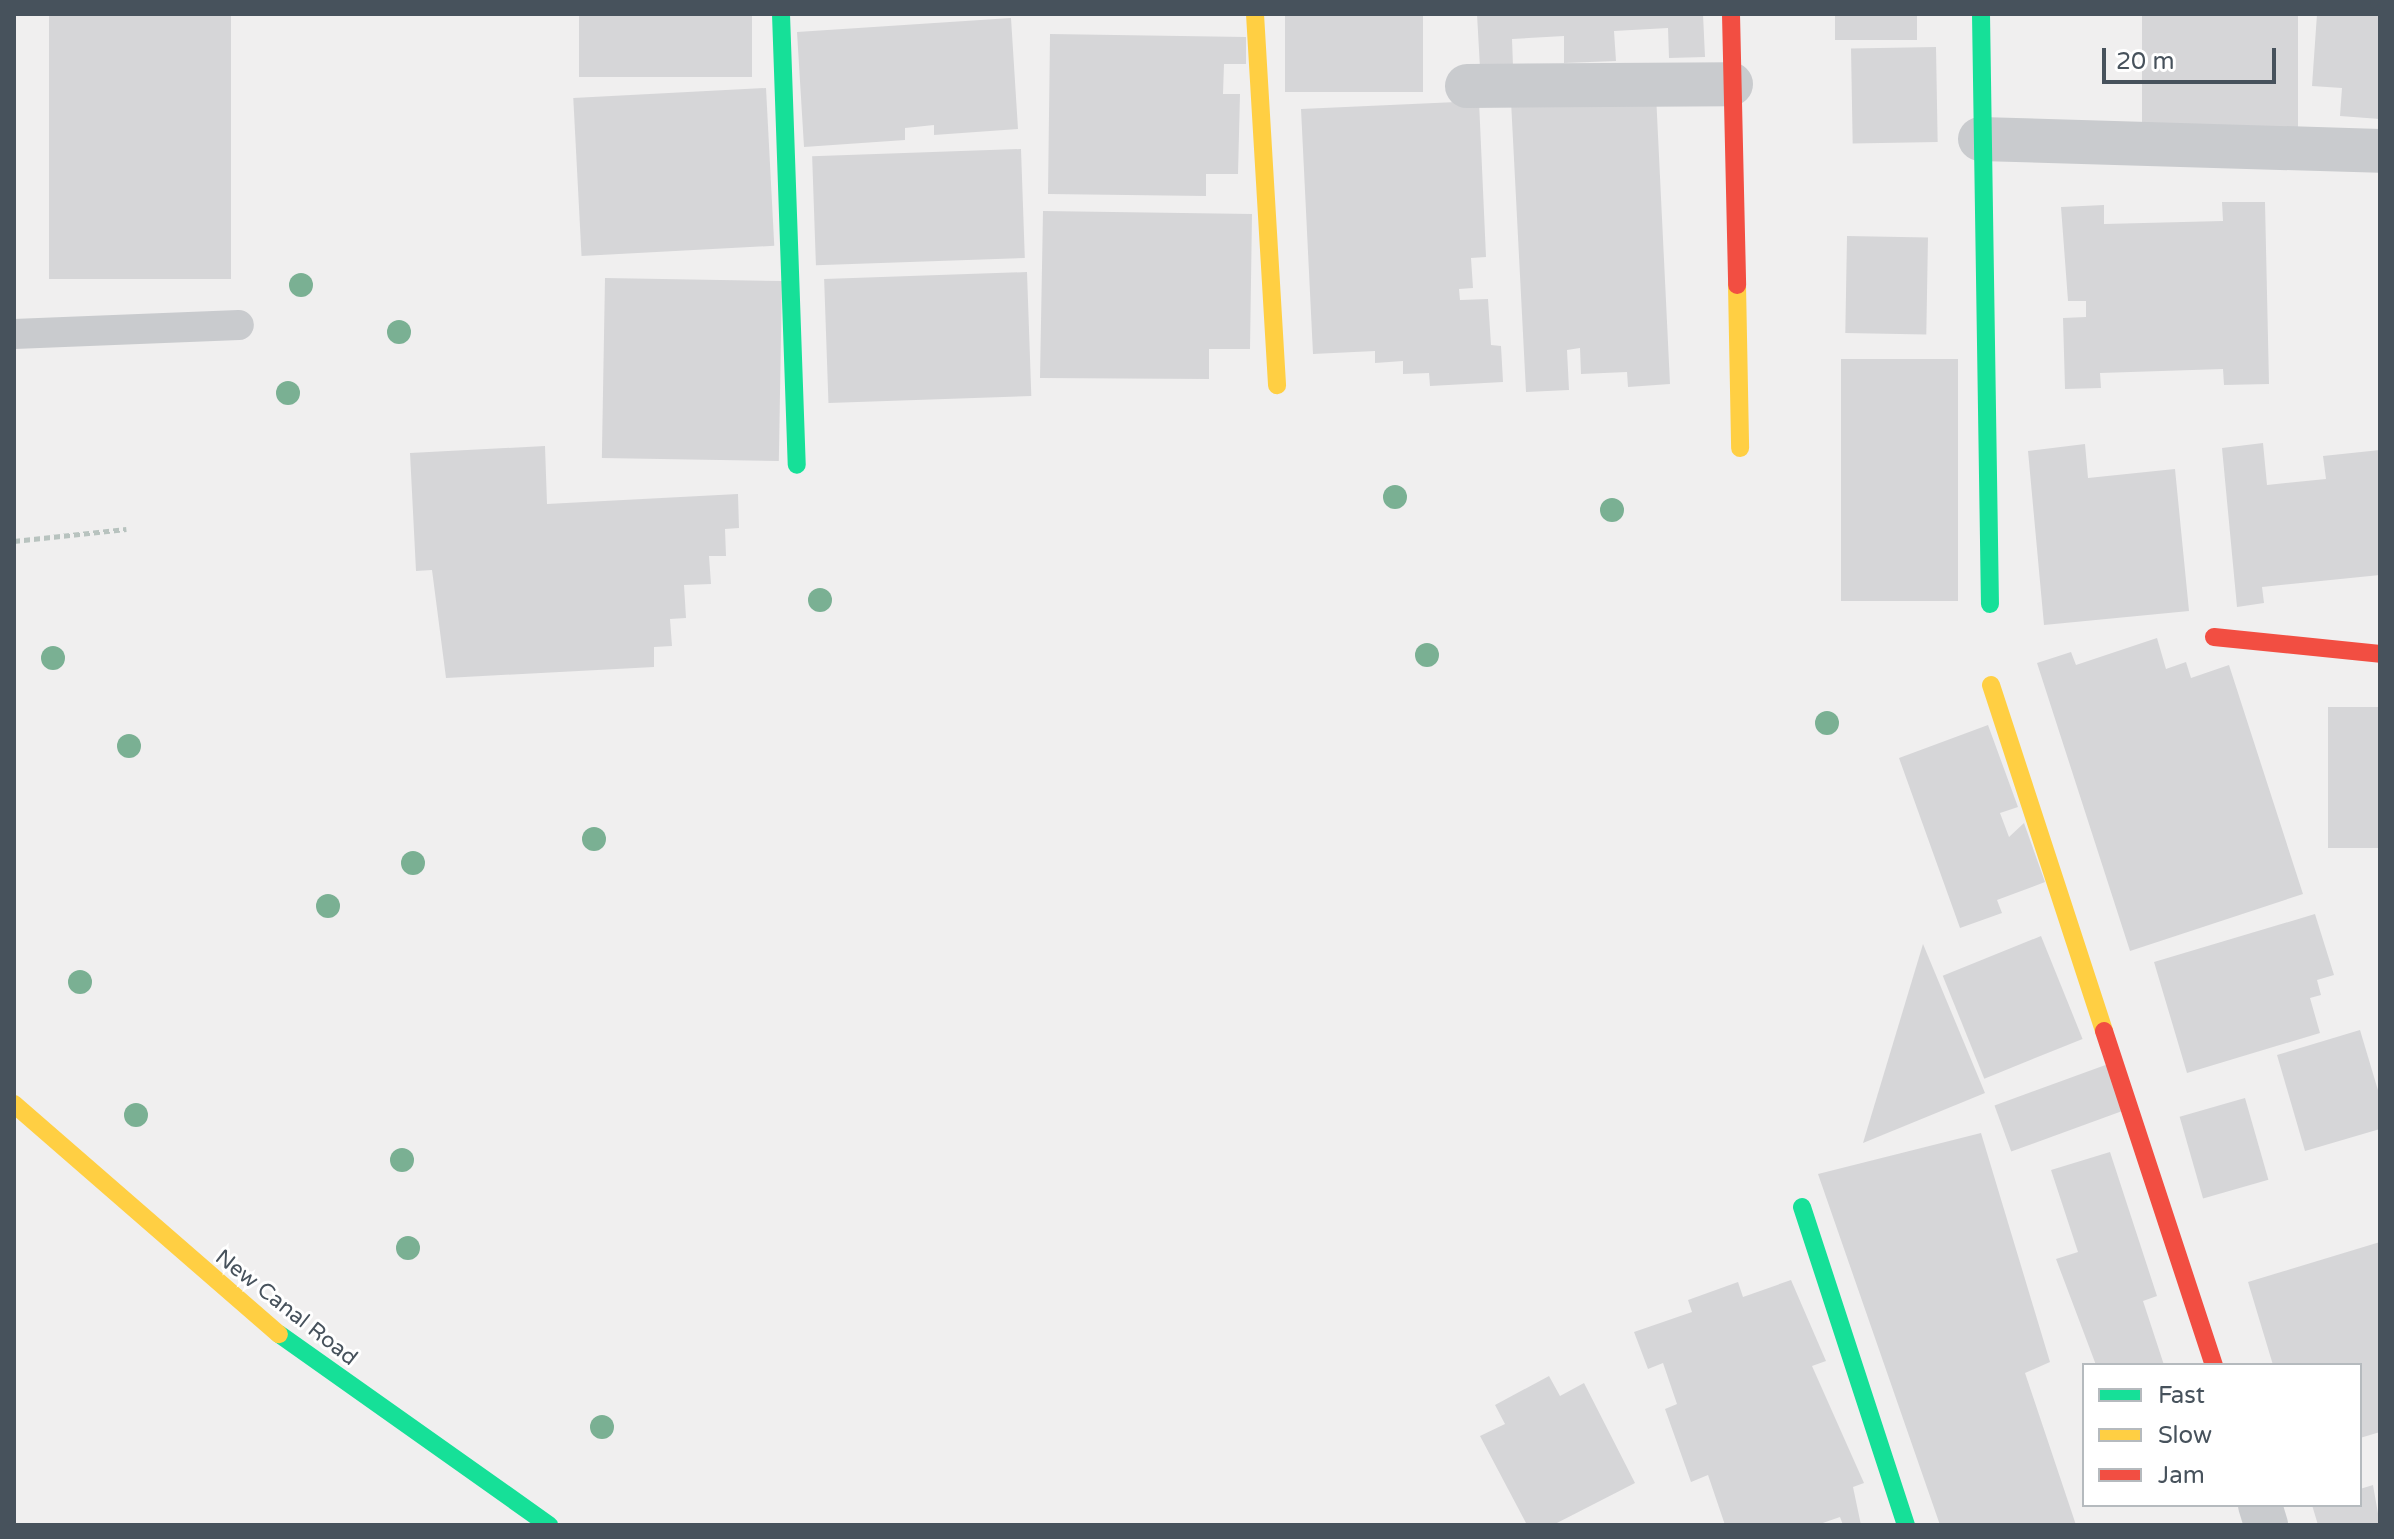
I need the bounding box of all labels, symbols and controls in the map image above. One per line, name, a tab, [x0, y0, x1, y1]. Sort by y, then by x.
scale bar	[2106, 32, 2280, 82]
text: 20 m	[2116, 47, 2174, 76]
street label: New Canal Road	[210, 1244, 362, 1372]
legend	[2082, 1363, 2362, 1507]
text: Fast	[2158, 1381, 2205, 1410]
text: Slow	[2158, 1421, 2212, 1450]
text: Jam	[2158, 1461, 2205, 1490]

